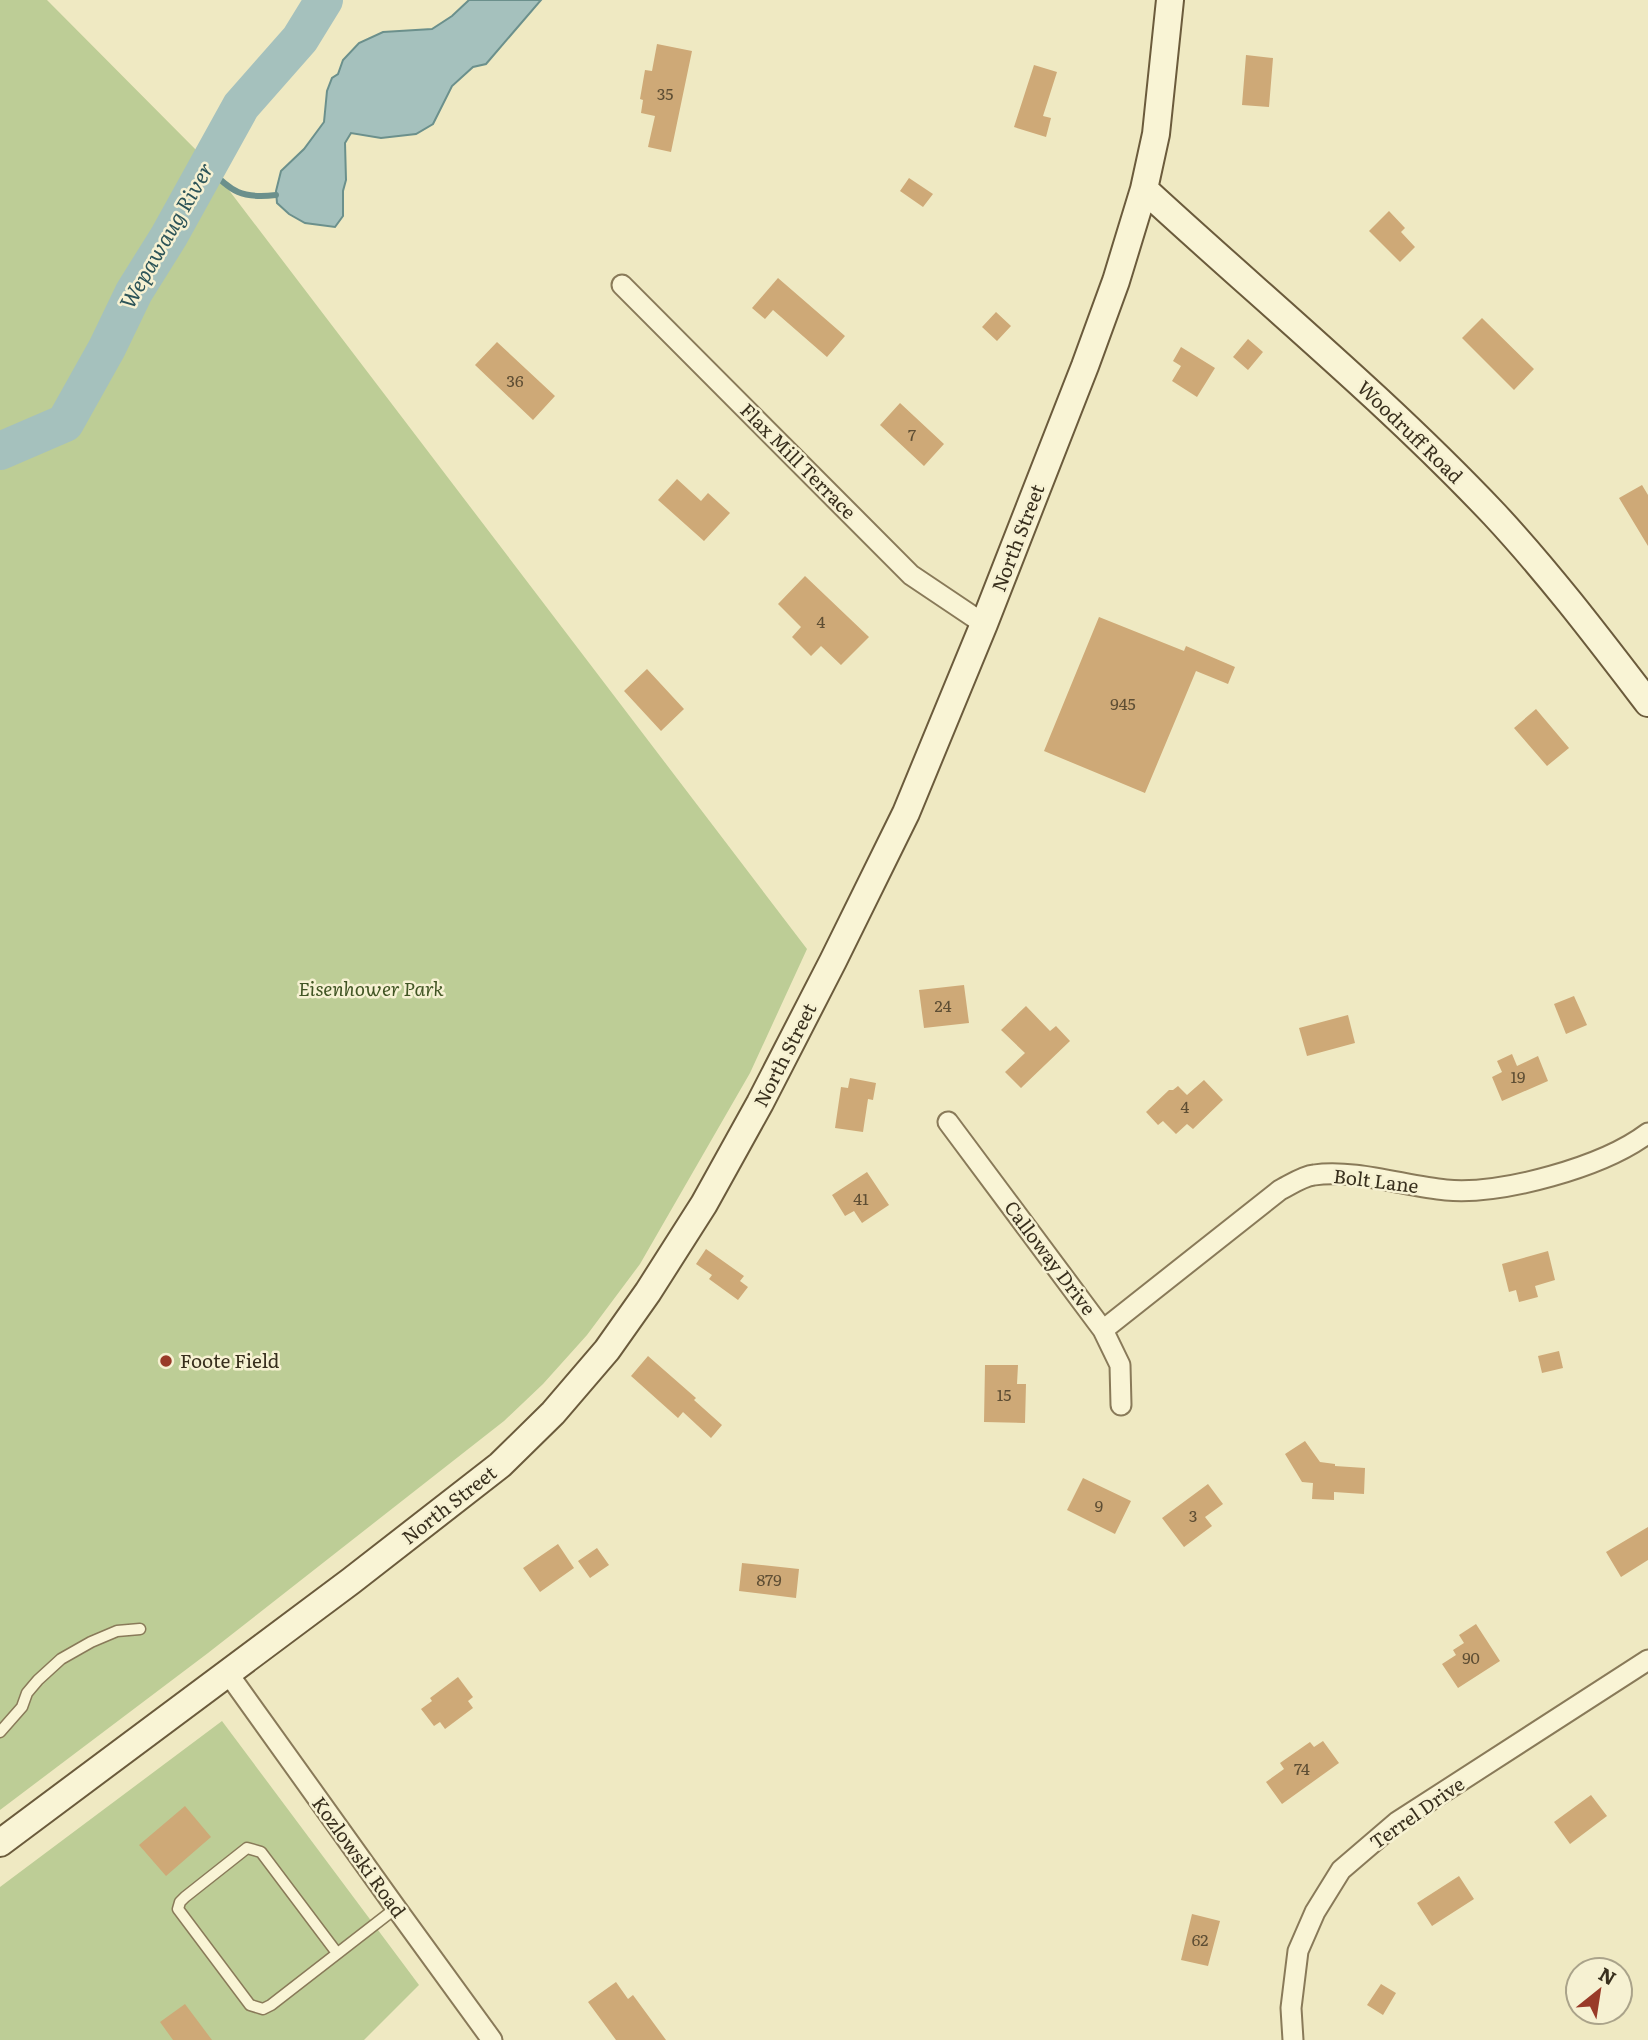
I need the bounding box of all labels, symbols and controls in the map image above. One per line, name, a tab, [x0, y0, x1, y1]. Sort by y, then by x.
house number: 35	[657, 81, 673, 105]
water label: Wepawaug River	[110, 156, 219, 314]
house number: 36	[506, 368, 524, 392]
street label: Woodruff Road	[1352, 373, 1470, 489]
street label: Flax Mill Terrace	[734, 396, 863, 525]
house number: 7	[908, 422, 916, 446]
street label: North Street	[984, 479, 1051, 596]
house number: 4	[817, 609, 826, 633]
house number: 945	[1110, 691, 1136, 715]
park label: Eisenhower Park	[298, 974, 444, 1002]
house number: 24	[935, 993, 952, 1017]
street label: North Street	[746, 997, 822, 1111]
house number: 19	[1511, 1064, 1525, 1088]
house number: 4	[1181, 1094, 1190, 1118]
street label: Bolt Lane	[1332, 1161, 1420, 1199]
house number: 41	[853, 1186, 869, 1210]
street label: Calloway Drive	[998, 1194, 1103, 1321]
place label: Foote Field	[180, 1346, 280, 1374]
marker: Foote Field	[158, 1353, 174, 1369]
house number: 15	[997, 1382, 1011, 1406]
street label: North Street	[395, 1458, 502, 1550]
house number: 9	[1095, 1493, 1103, 1517]
house number: 3	[1189, 1503, 1197, 1527]
house number: 879	[756, 1567, 782, 1591]
house number: 90	[1462, 1645, 1480, 1669]
house number: 74	[1294, 1756, 1310, 1780]
street label: Terrel Drive	[1363, 1769, 1470, 1855]
street label: Kozlowski Road	[306, 1790, 414, 1923]
house number: 62	[1192, 1927, 1208, 1951]
north arrow	[1564, 1956, 1634, 2026]
text: N	[1594, 1959, 1622, 1992]

